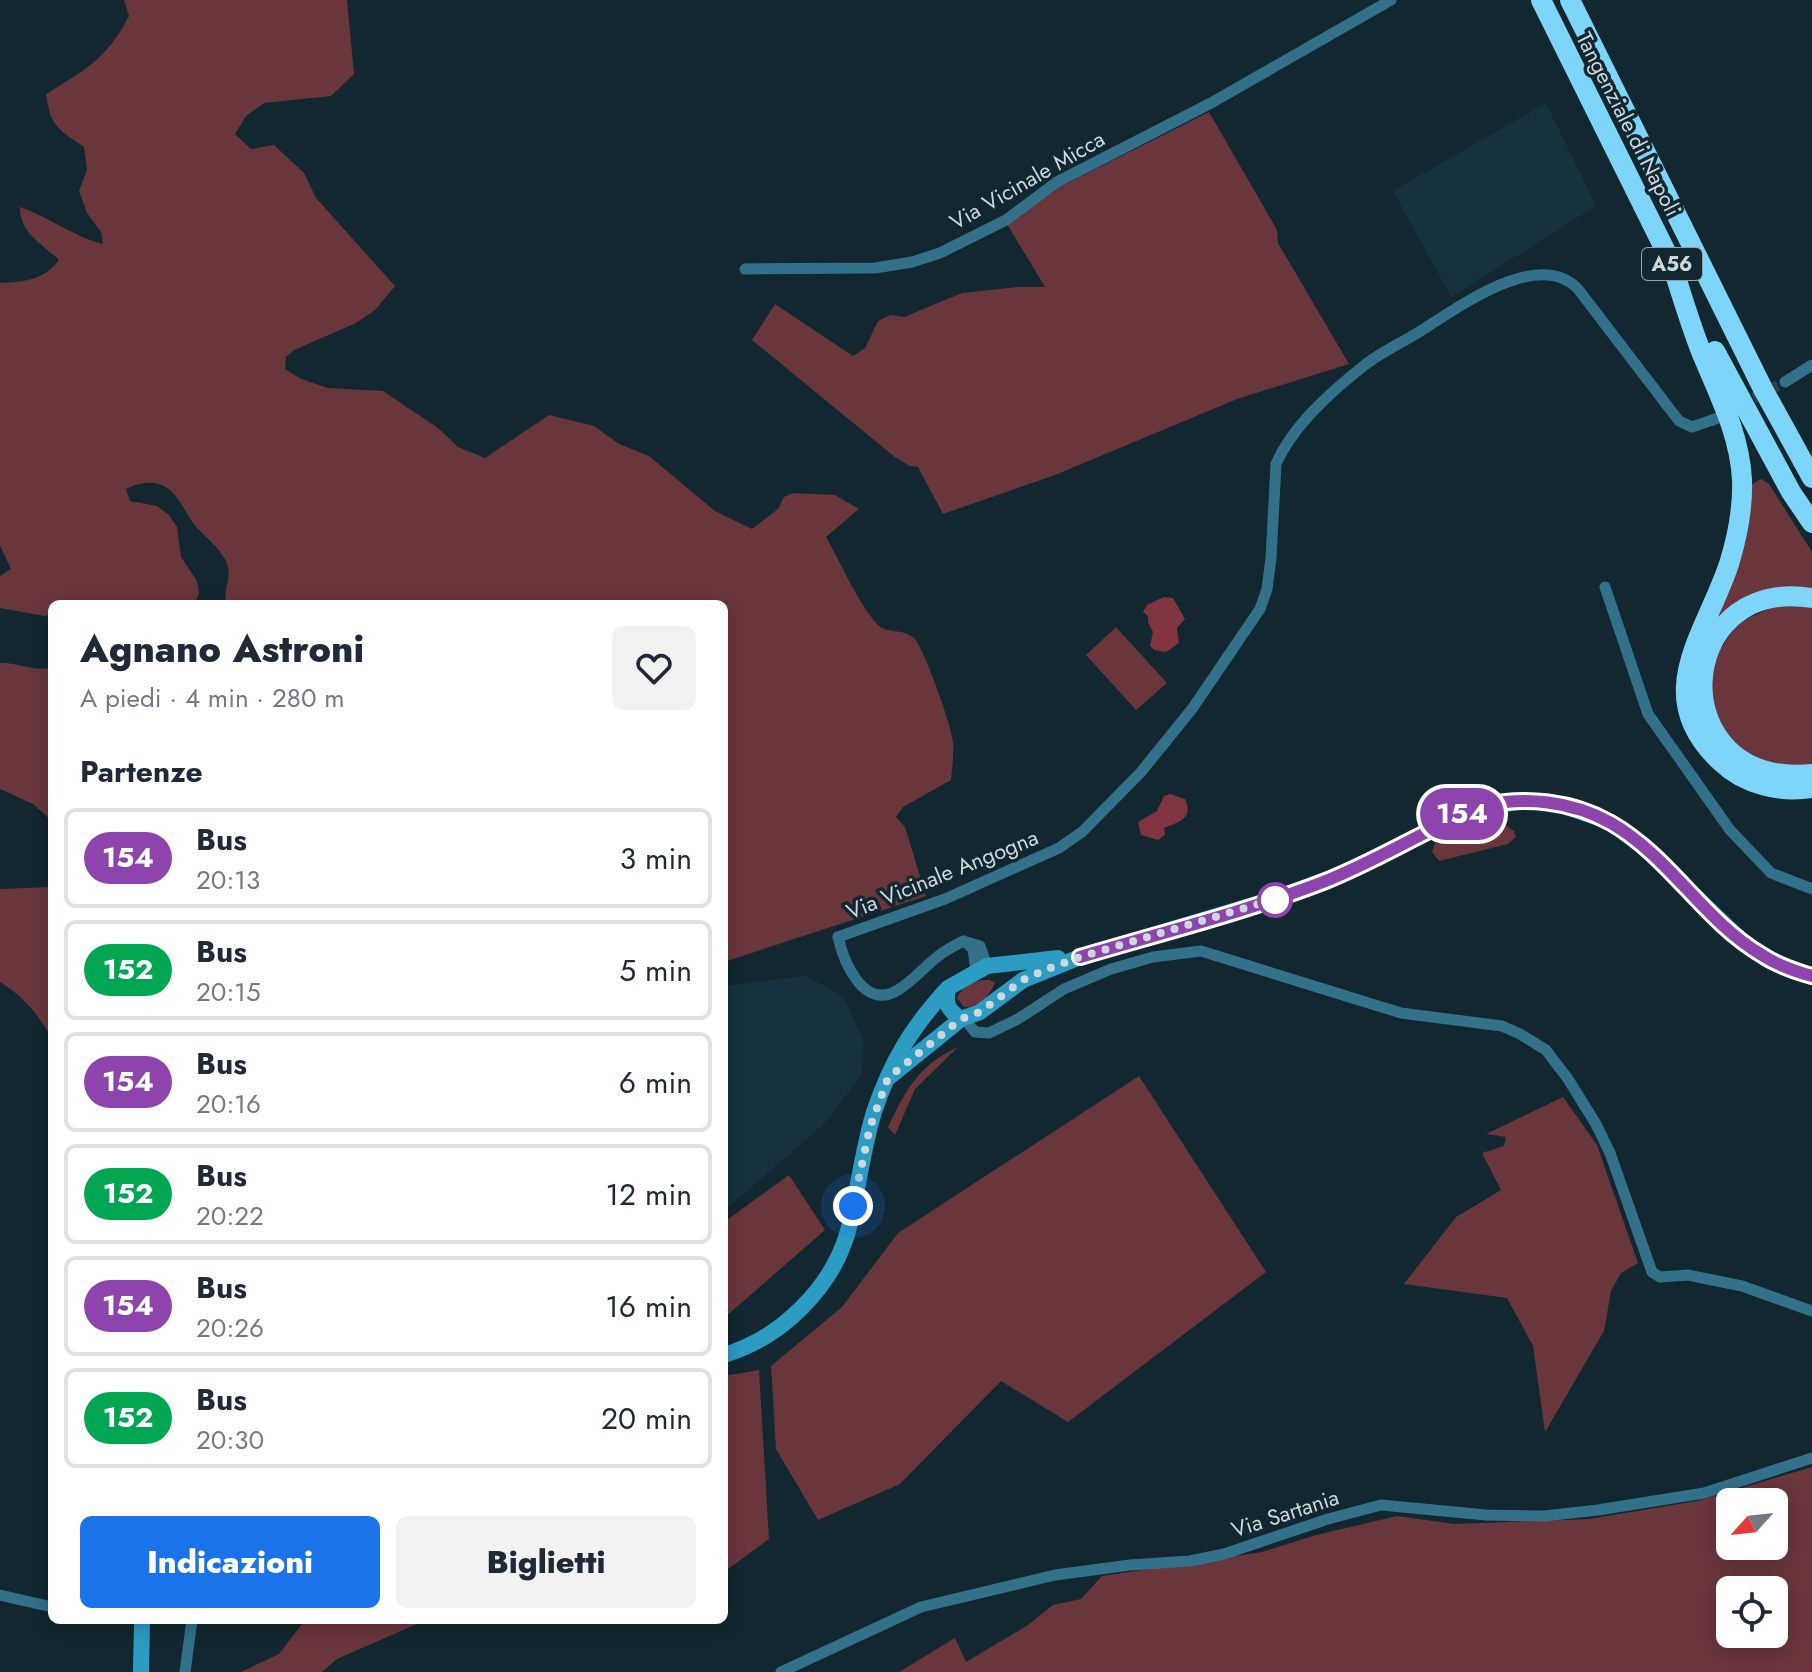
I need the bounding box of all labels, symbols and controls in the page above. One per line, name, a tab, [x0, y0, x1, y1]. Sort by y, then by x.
street label: Tangenziale di Napoli	[1569, 26, 1689, 222]
street label: Via Vicinale Micca	[944, 123, 1110, 237]
road number: A56	[1642, 248, 1702, 280]
text: Agnano Astroni	[80, 621, 364, 676]
button: heart	[612, 626, 696, 710]
text: A piedi · 4 min · 280 m	[80, 679, 345, 717]
text: Partenze	[80, 750, 203, 793]
line badge: 154	[1416, 788, 1508, 840]
text: 154	[1436, 793, 1488, 834]
text: Bus	[196, 818, 247, 861]
street label: Via Vicinale Angogna	[841, 821, 1043, 927]
text: 154	[102, 837, 154, 878]
text: 3 min	[620, 837, 692, 880]
text: 20:13	[196, 861, 260, 899]
unlabelled marker	[1258, 883, 1292, 917]
text: Bus	[196, 930, 247, 973]
text: 152	[103, 949, 153, 990]
text: 5 min	[619, 949, 692, 992]
text: 20:15	[196, 973, 261, 1011]
text: Bus	[196, 1042, 247, 1085]
text: 154	[102, 1061, 154, 1102]
text: 6 min	[619, 1061, 692, 1104]
text: 20:16	[196, 1085, 261, 1123]
text: Bus	[196, 1154, 247, 1197]
text: 152	[103, 1173, 153, 1214]
text: 12 min	[605, 1173, 692, 1216]
your location	[833, 1186, 873, 1226]
text: 20:22	[196, 1197, 264, 1235]
text: Bus	[196, 1266, 247, 1309]
text: 154	[102, 1285, 154, 1326]
text: 16 min	[605, 1285, 692, 1328]
text: 20:26	[196, 1309, 264, 1347]
text: Bus	[196, 1378, 247, 1421]
text: 152	[103, 1397, 153, 1438]
text: 20 min	[601, 1397, 692, 1440]
text: 20:30	[196, 1421, 264, 1459]
street label: Via Sartania	[1227, 1481, 1343, 1545]
north arrow	[1716, 1488, 1788, 1560]
map controls	[1716, 1488, 1788, 1648]
button: Indicazioni	[80, 1516, 380, 1608]
button: Biglietti	[396, 1516, 696, 1608]
button: locate	[1716, 1576, 1788, 1648]

